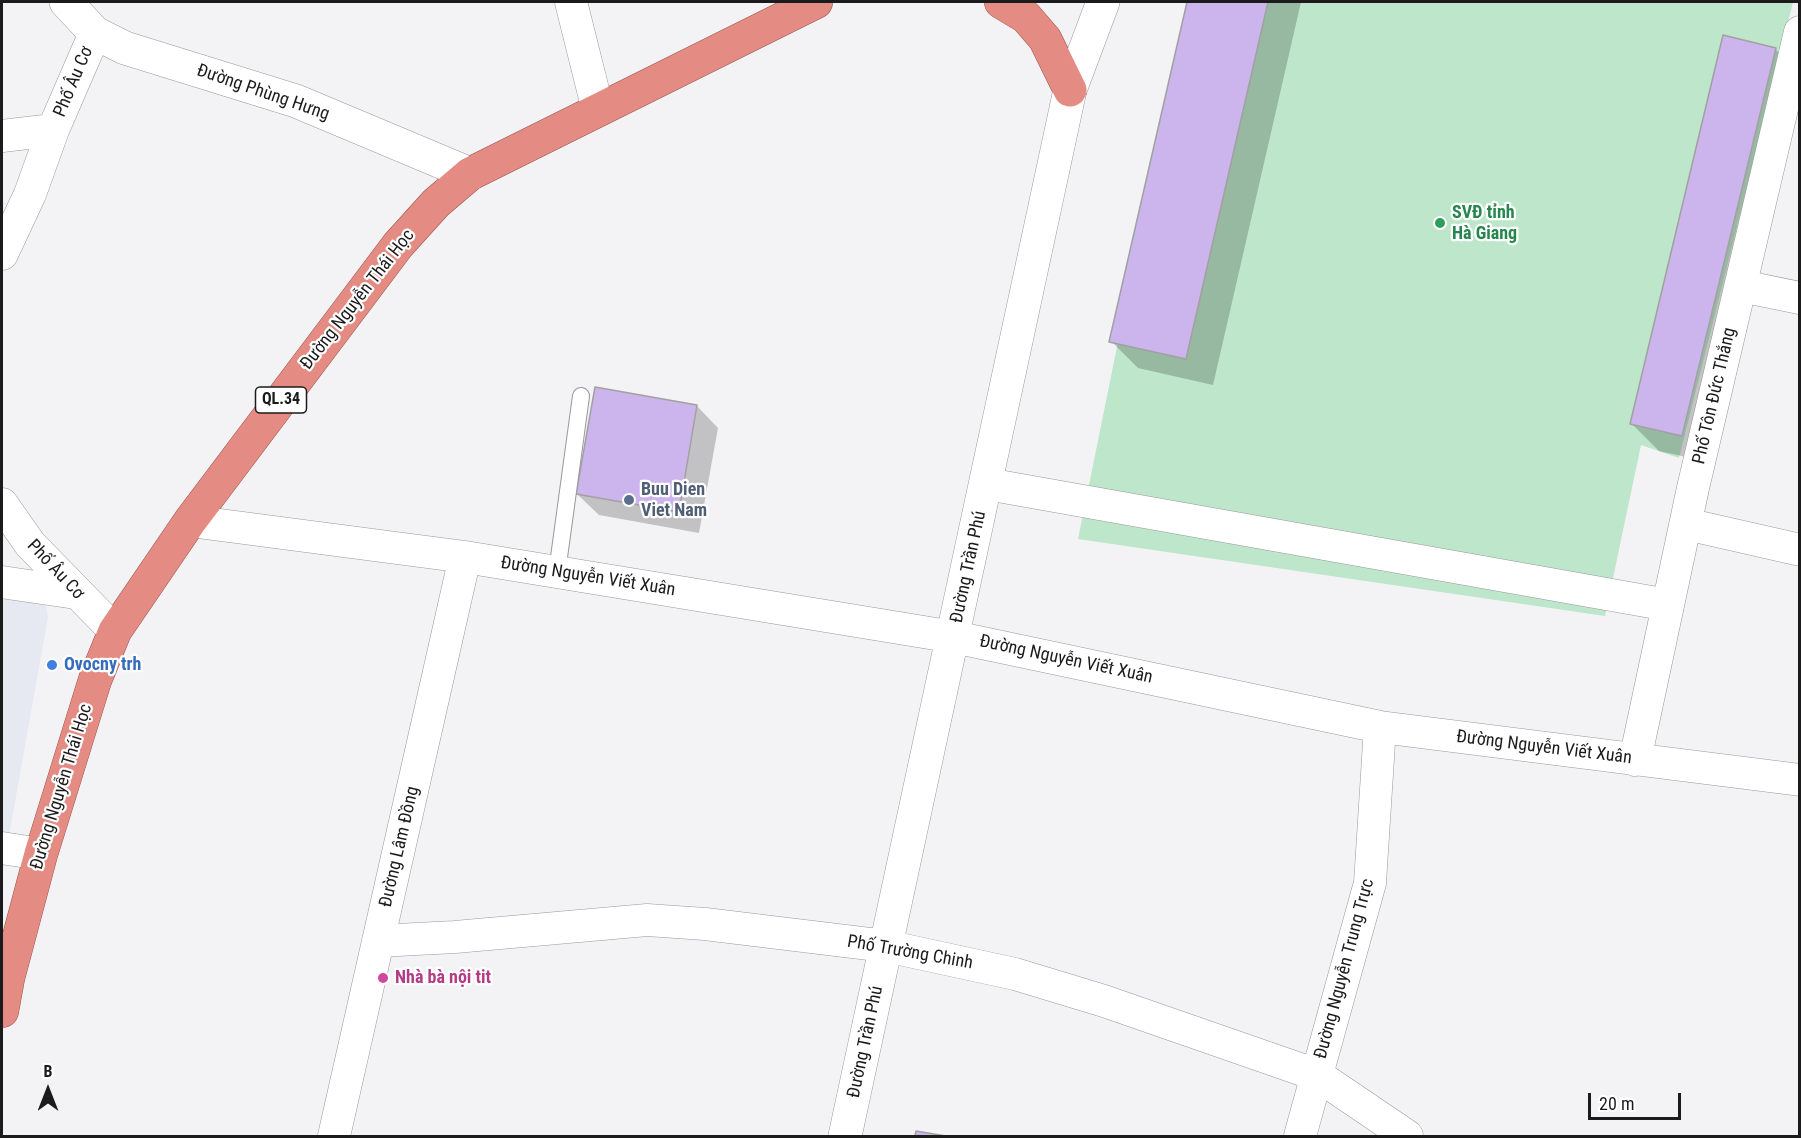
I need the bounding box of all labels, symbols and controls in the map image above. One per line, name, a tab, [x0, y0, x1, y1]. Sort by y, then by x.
street label: Phố Âu Cơ	[50, 44, 98, 120]
street label: Đường Phùng Hưng	[194, 60, 332, 126]
place label: SVĐ tỉnh Hà Giang	[1452, 202, 1517, 244]
marker: SVĐ tỉnh Hà Giang	[1433, 216, 1447, 230]
street label: Đường Nguyễn Thái Học	[297, 226, 419, 374]
street label: Phố Tôn Đức Thắng	[1689, 326, 1741, 466]
road number: QL.34	[256, 387, 306, 413]
place label: Buu Dien Viet Nam	[641, 479, 707, 522]
marker: Buu Dien Viet Nam	[622, 493, 636, 507]
street label: Đường Trần Phú	[947, 509, 991, 625]
street label: Phố Âu Cơ	[22, 535, 88, 605]
street label: Đường Nguyễn Viết Xuân	[499, 553, 677, 601]
street label: Đường Nguyễn Viết Xuân	[977, 631, 1155, 689]
place label: Ovocny trh	[64, 654, 141, 676]
marker: Ovocny trh	[45, 658, 59, 672]
street label: Đường Nguyễn Thái Học	[27, 702, 97, 872]
street label: Đường Nguyễn Viết Xuân	[1455, 727, 1633, 769]
street label: Đường Lâm Đồng	[376, 785, 424, 909]
street label: Đường Nguyễn Trung Trực	[1311, 877, 1379, 1061]
street label: Phố Trường Chinh	[846, 931, 974, 975]
place label: Nhà bà nội tit	[395, 967, 491, 989]
marker: Nhà bà nội tit	[376, 971, 390, 985]
street label: Đường Trần Phú	[844, 984, 888, 1100]
north arrow	[18, 1060, 78, 1120]
text: B	[44, 1062, 52, 1081]
scale bar	[1591, 1081, 1684, 1119]
text: 20 m	[1599, 1093, 1634, 1114]

